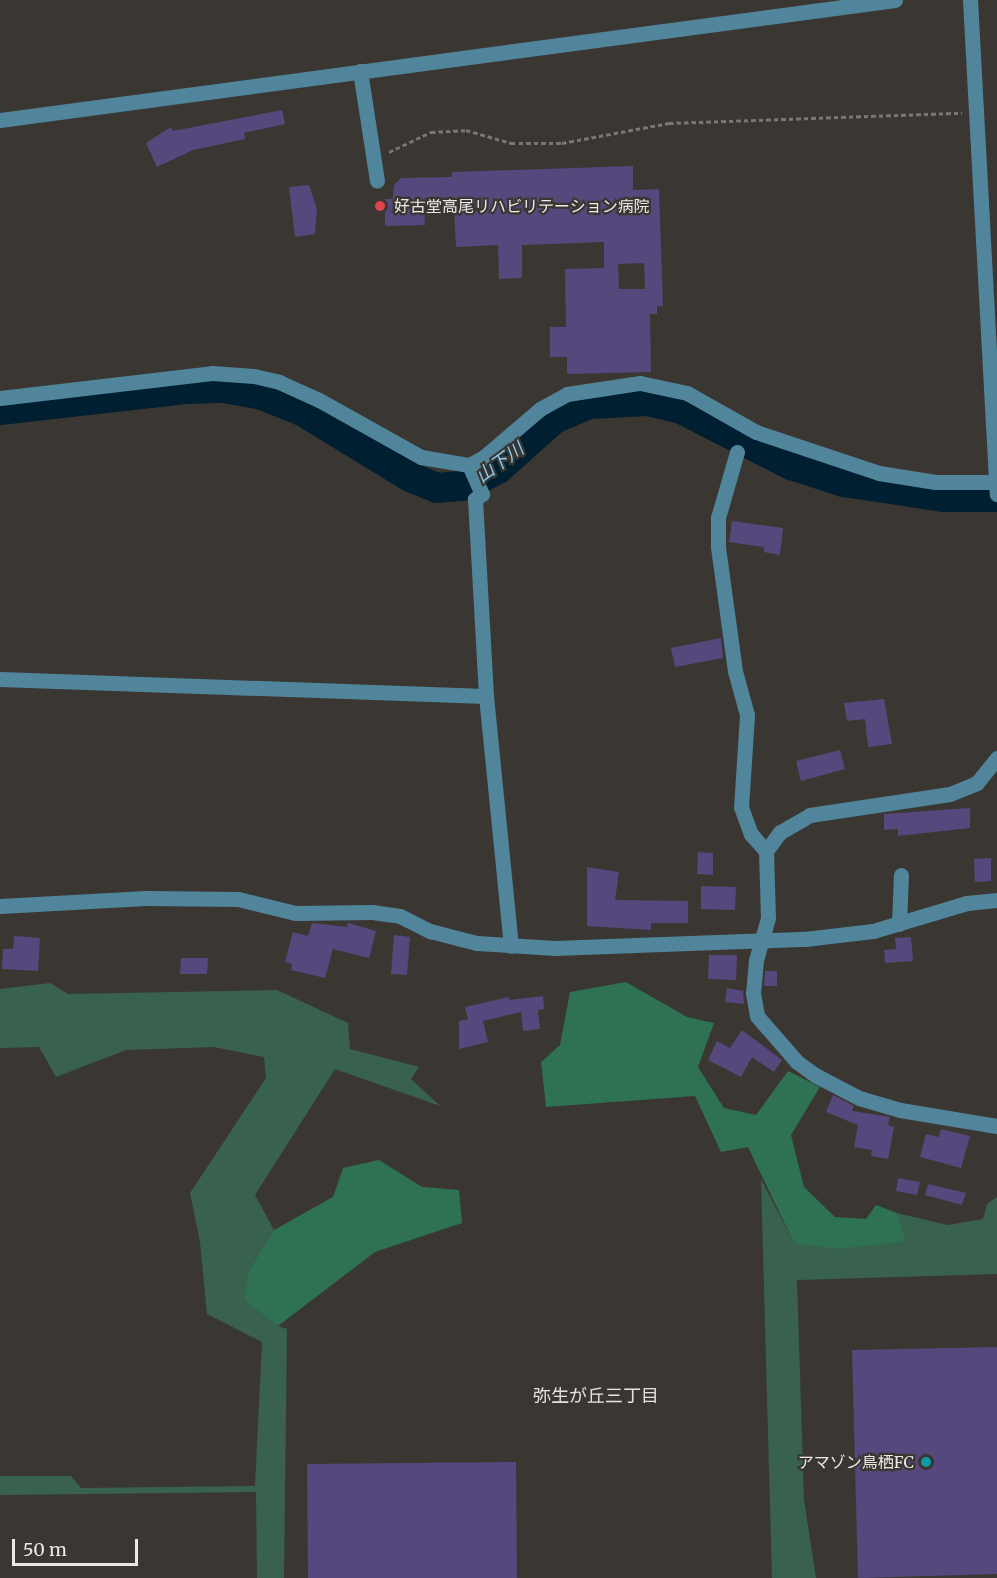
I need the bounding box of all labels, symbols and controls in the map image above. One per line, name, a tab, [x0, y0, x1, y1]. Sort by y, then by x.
place label: 好古堂高尾リハビリテーション病院	[394, 196, 650, 216]
marker: 好古堂高尾リハビリテーション病院	[371, 197, 389, 215]
water label: 山下川	[472, 438, 528, 488]
district label: 弥生が丘三丁目	[533, 1385, 659, 1407]
place label: アマゾン鳥栖FC	[798, 1452, 914, 1472]
marker: アマゾン鳥栖FC	[919, 1455, 933, 1469]
scale bar	[15, 1527, 141, 1565]
text: 50 m	[23, 1538, 67, 1561]

